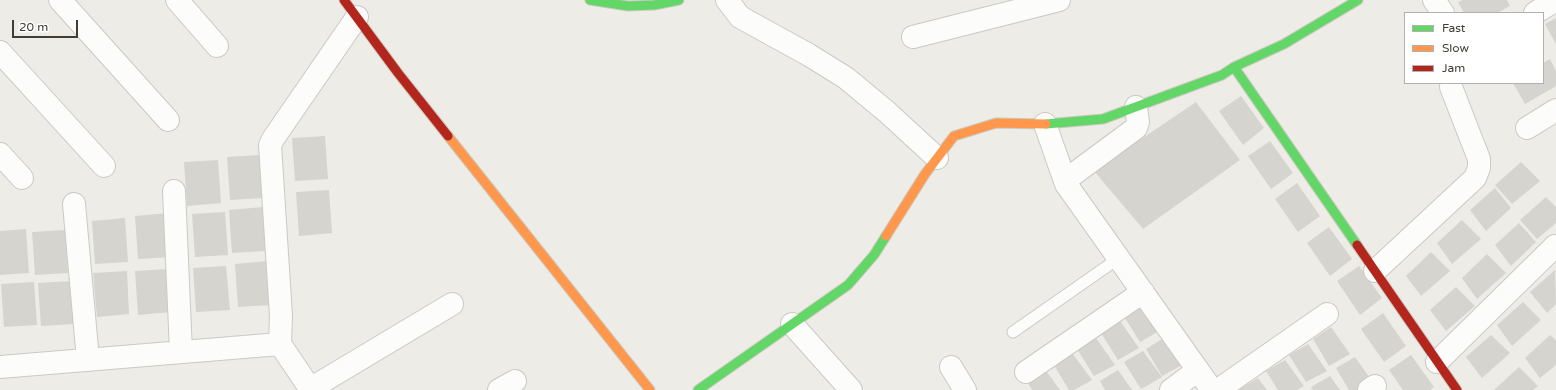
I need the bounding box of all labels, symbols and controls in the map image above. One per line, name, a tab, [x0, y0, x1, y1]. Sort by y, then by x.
scale bar	[14, 12, 80, 38]
legend	[1404, 12, 1544, 84]
text: 20 m	[19, 20, 48, 34]
text: Fast	[1442, 21, 1465, 35]
text: Slow	[1442, 41, 1469, 55]
text: Jam	[1442, 61, 1465, 75]

